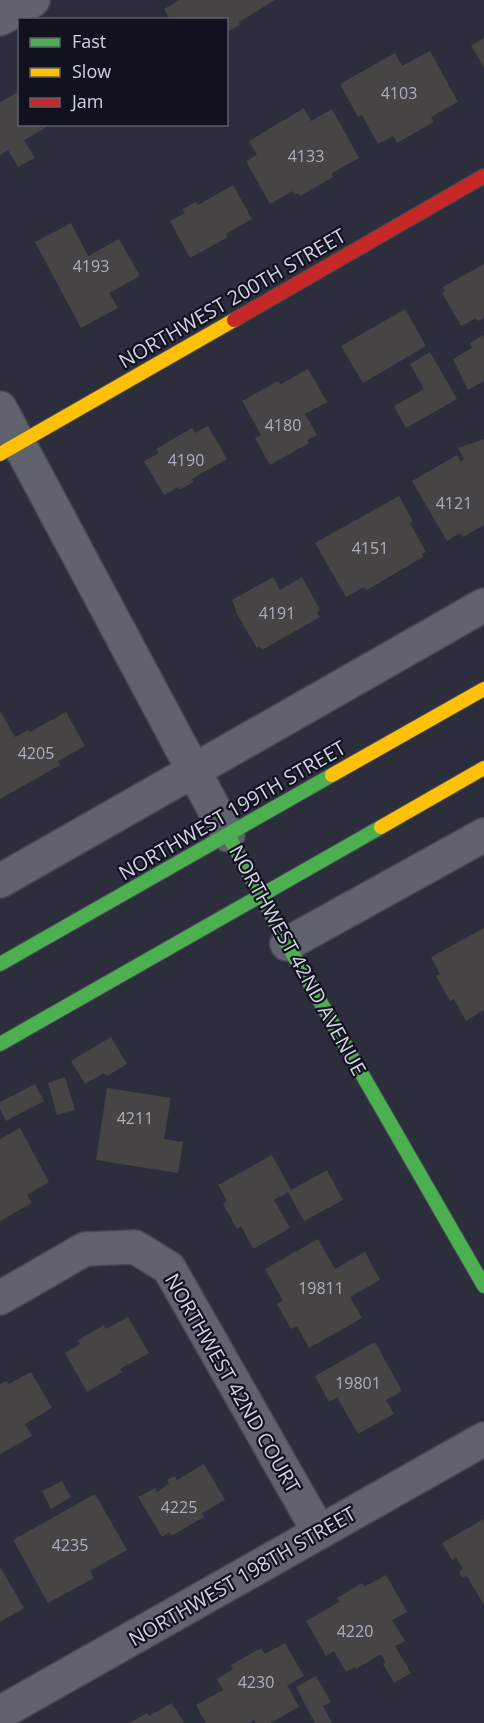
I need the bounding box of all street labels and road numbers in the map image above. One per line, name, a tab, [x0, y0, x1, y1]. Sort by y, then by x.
street label: NORTHWEST 200TH STREET	[113, 222, 351, 374]
street label: NORTHWEST 199TH STREET	[113, 734, 351, 886]
street label: NORTHWEST 42ND AVENUE	[223, 840, 373, 1080]
street label: NORTHWEST 42ND COURT	[159, 1268, 307, 1498]
street label: NORTHWEST 198TH STREET	[123, 1500, 361, 1652]

